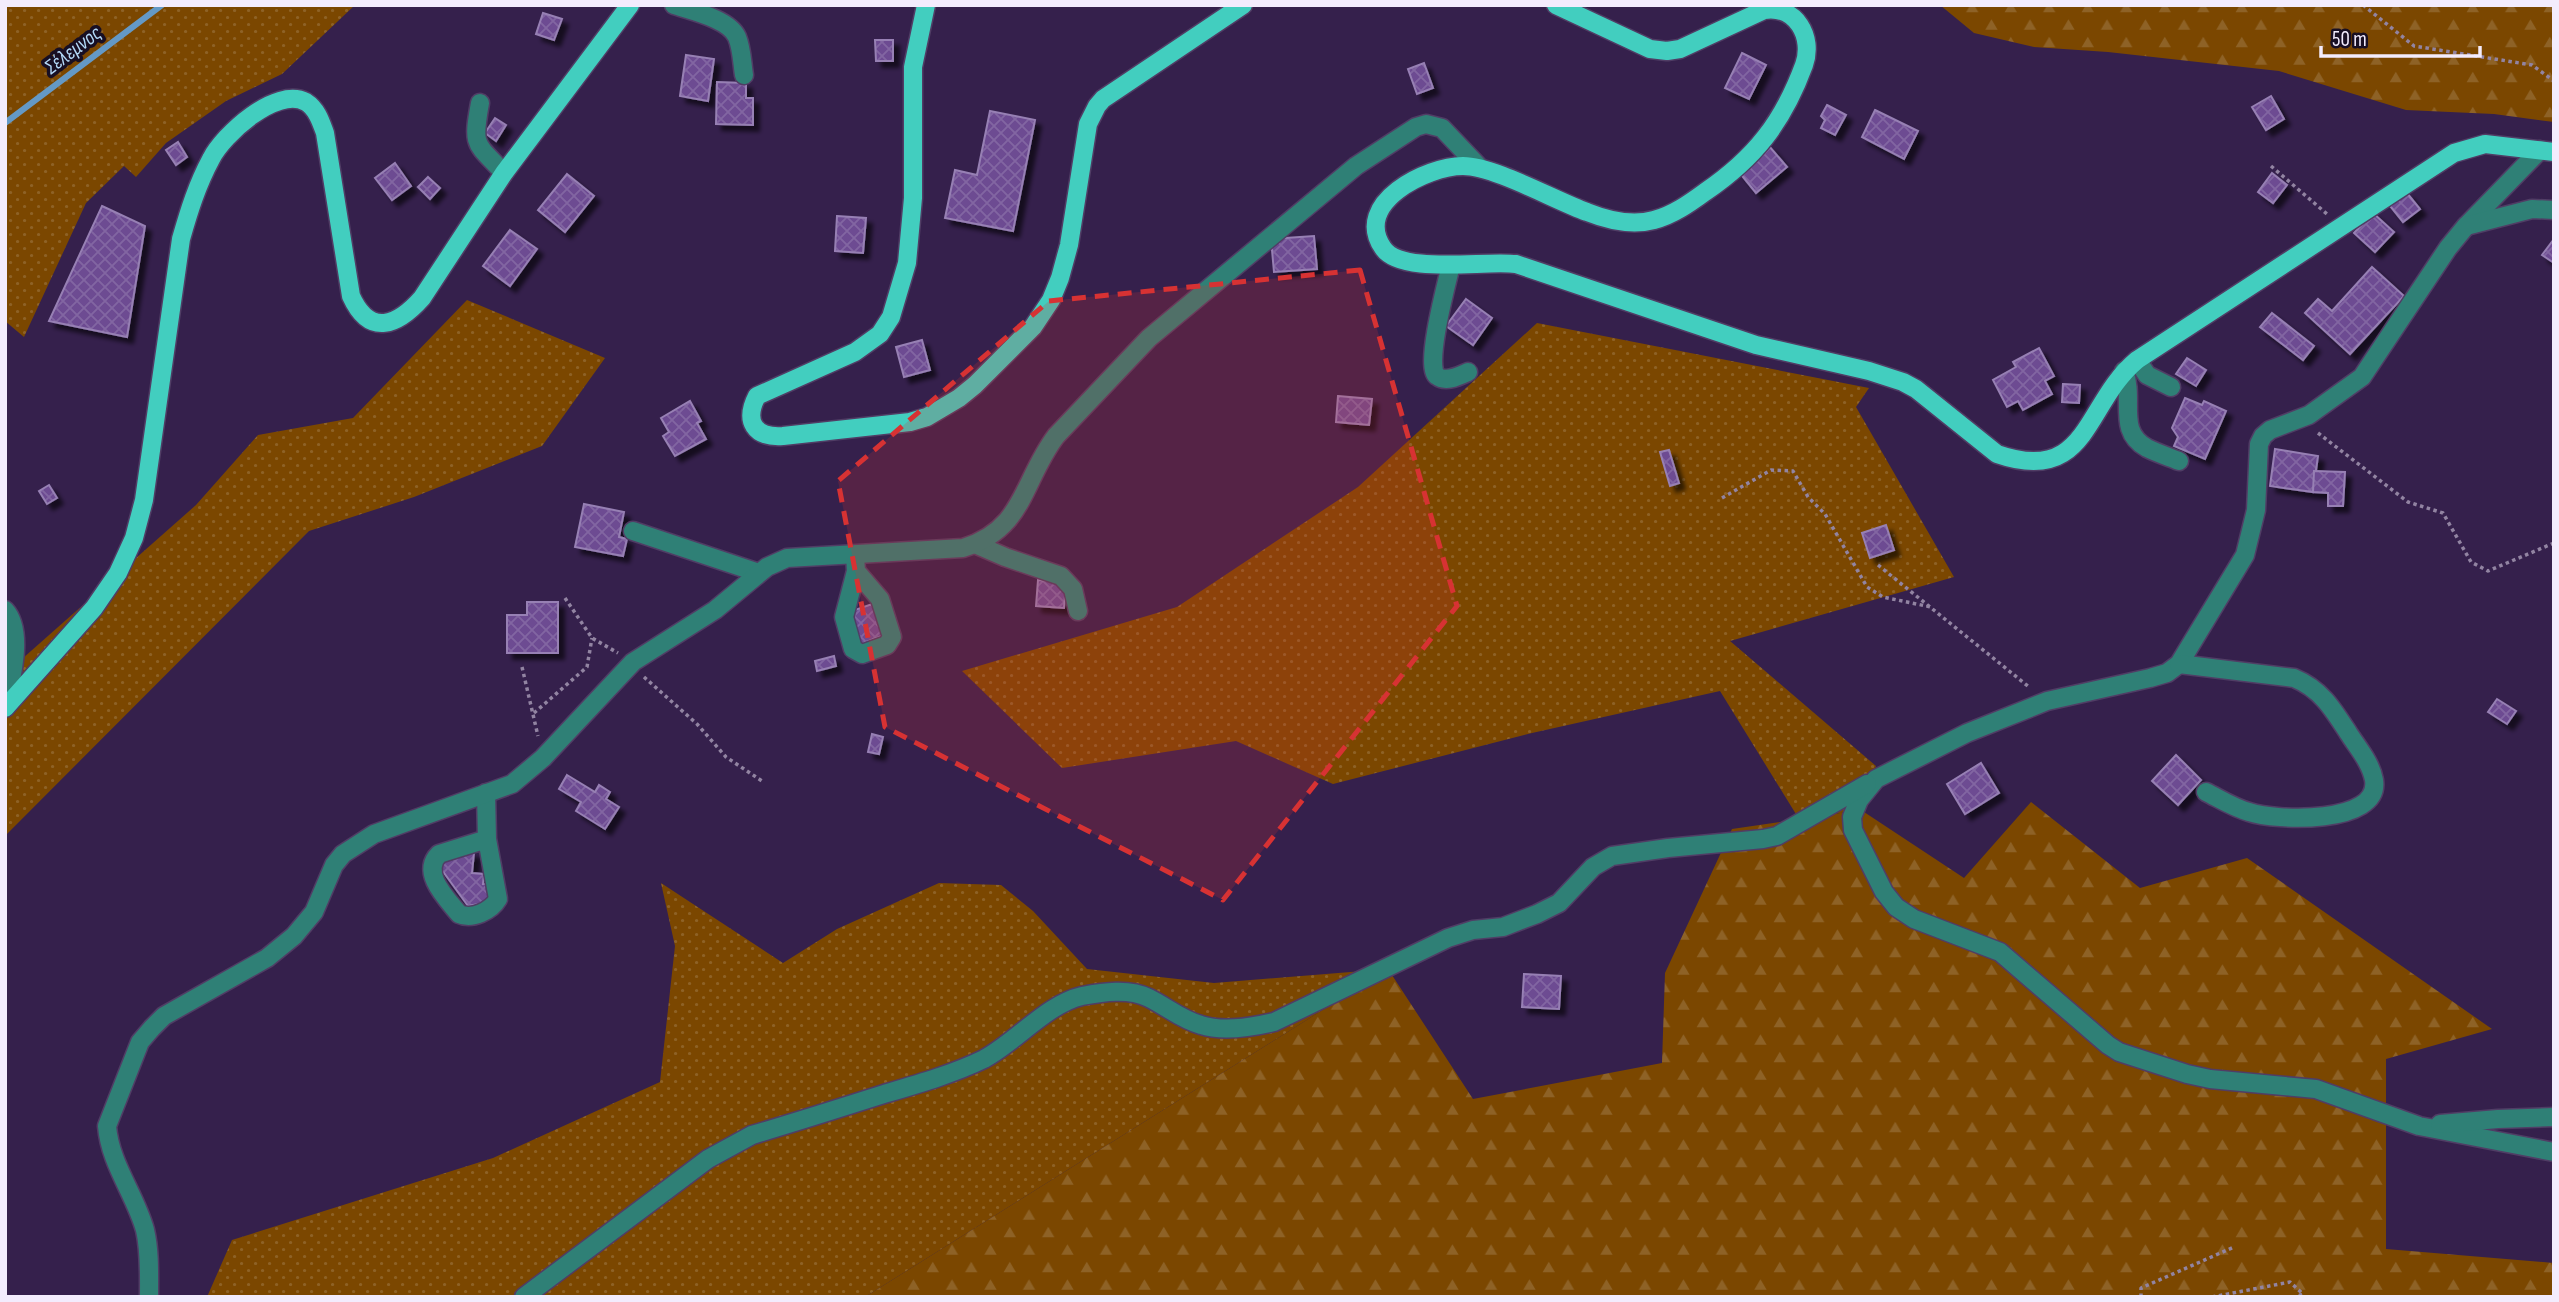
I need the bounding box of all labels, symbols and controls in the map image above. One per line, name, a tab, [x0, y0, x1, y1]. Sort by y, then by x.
scale bar	[2321, 14, 2480, 58]
water label: Σέλεμνος	[39, 20, 107, 80]
text: 50 m	[2332, 27, 2367, 52]

